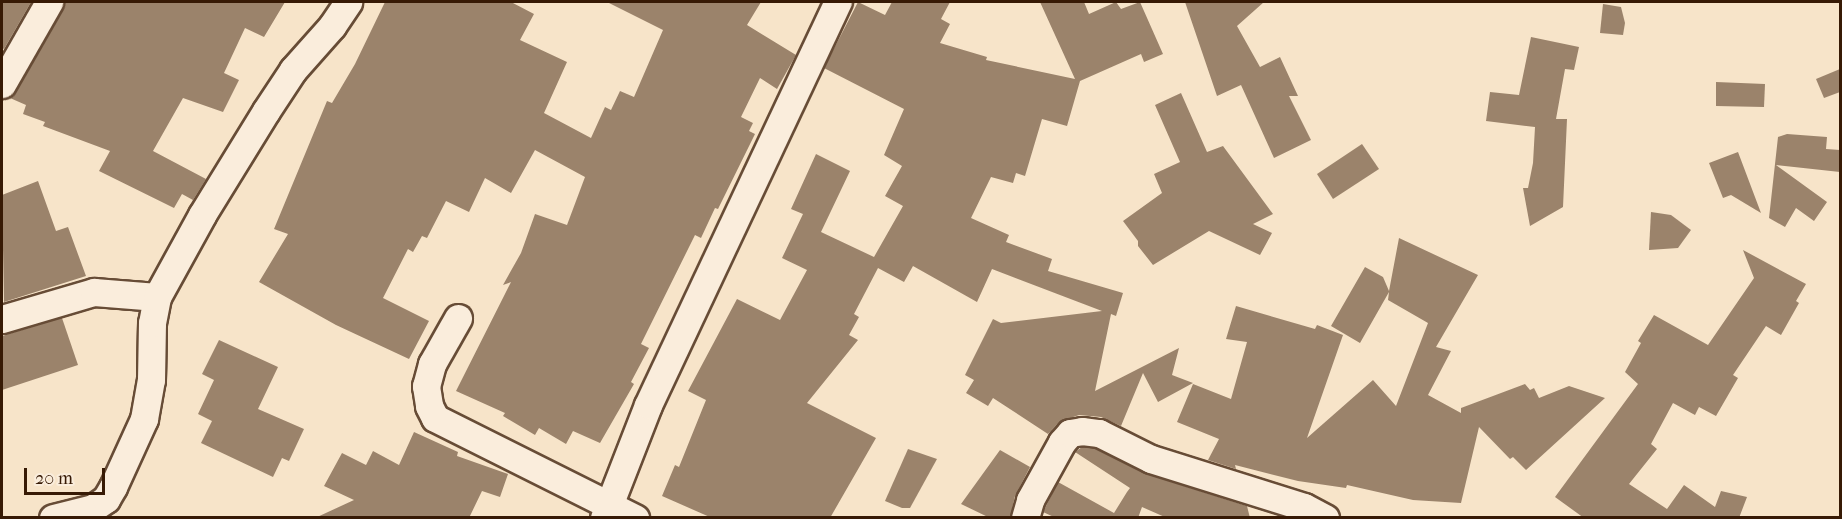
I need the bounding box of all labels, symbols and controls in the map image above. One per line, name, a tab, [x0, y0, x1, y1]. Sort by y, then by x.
scale bar	[27, 456, 108, 494]
text: 20 m	[35, 468, 73, 489]

